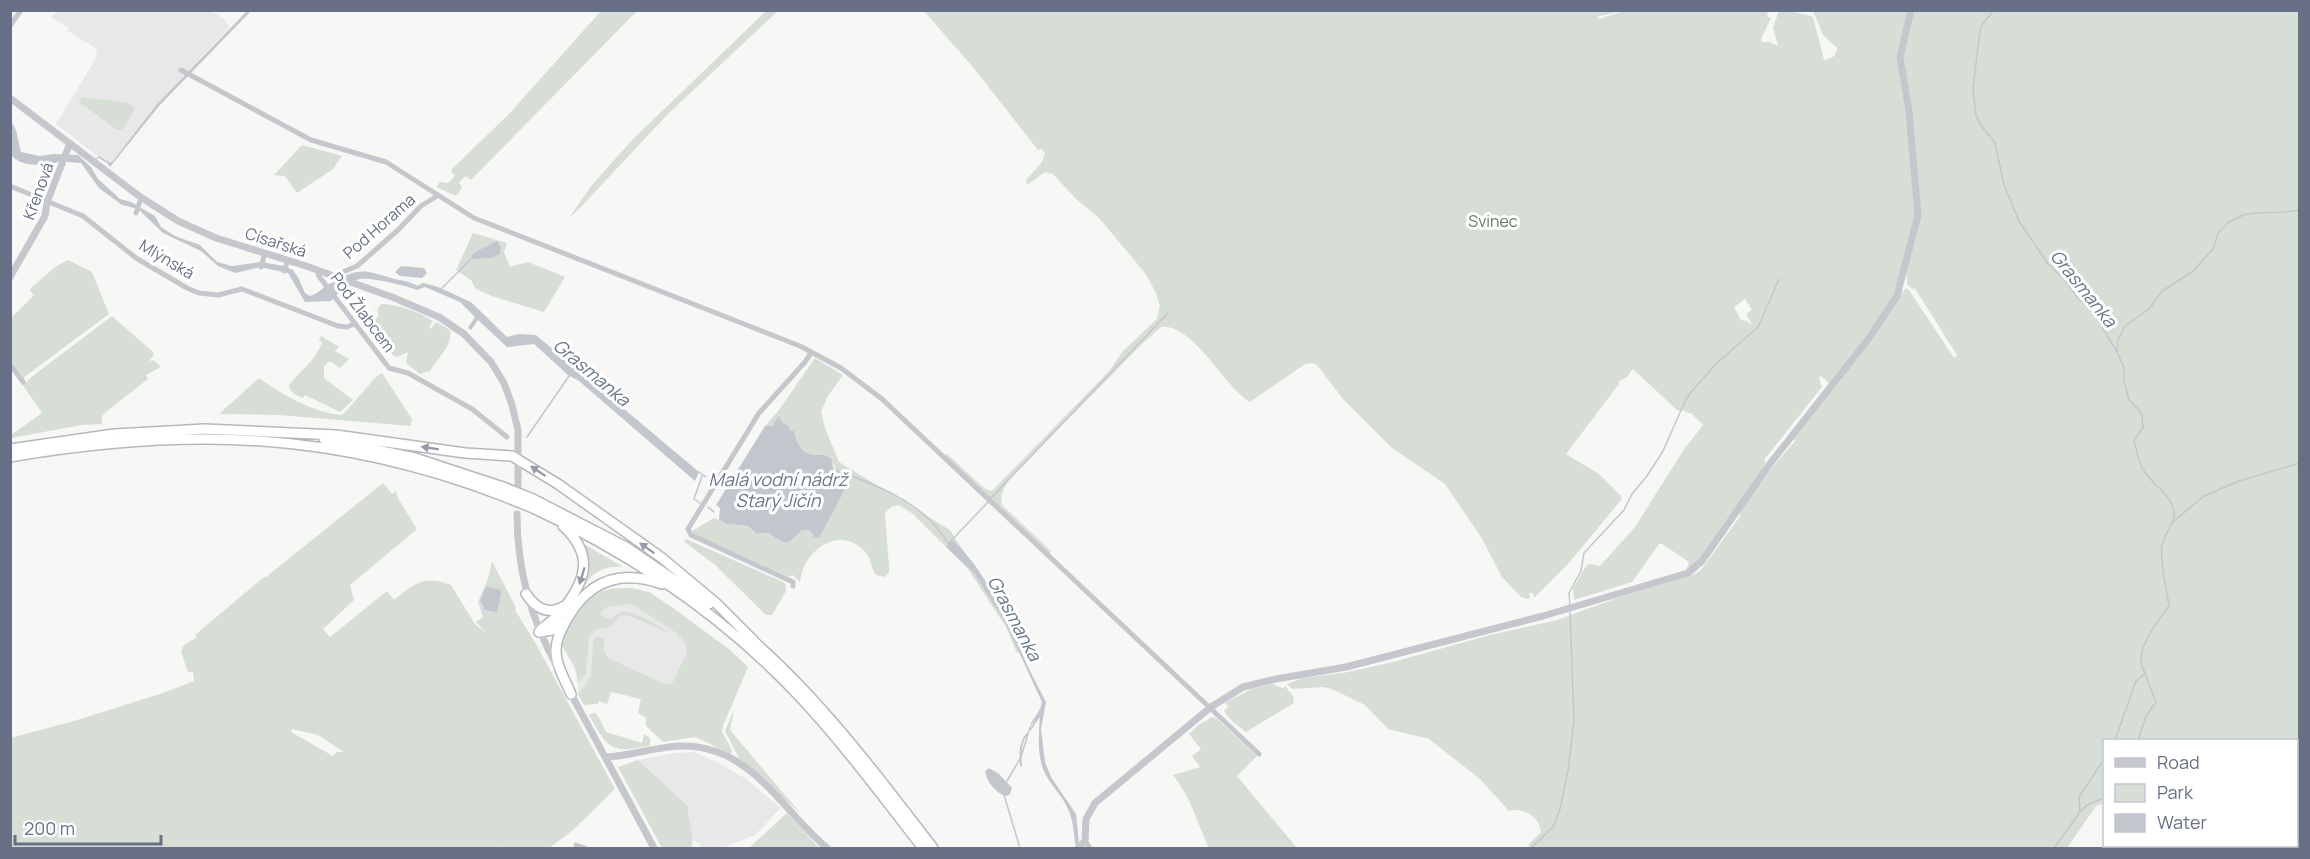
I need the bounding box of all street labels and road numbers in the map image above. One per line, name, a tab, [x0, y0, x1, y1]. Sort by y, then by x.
street label: Křenová	[18, 159, 58, 223]
street label: Pod Horama	[338, 189, 420, 263]
street label: Císařská	[243, 222, 309, 262]
street label: Mlýnská	[135, 234, 199, 284]
street label: Pod Žlabcem	[326, 267, 400, 357]

